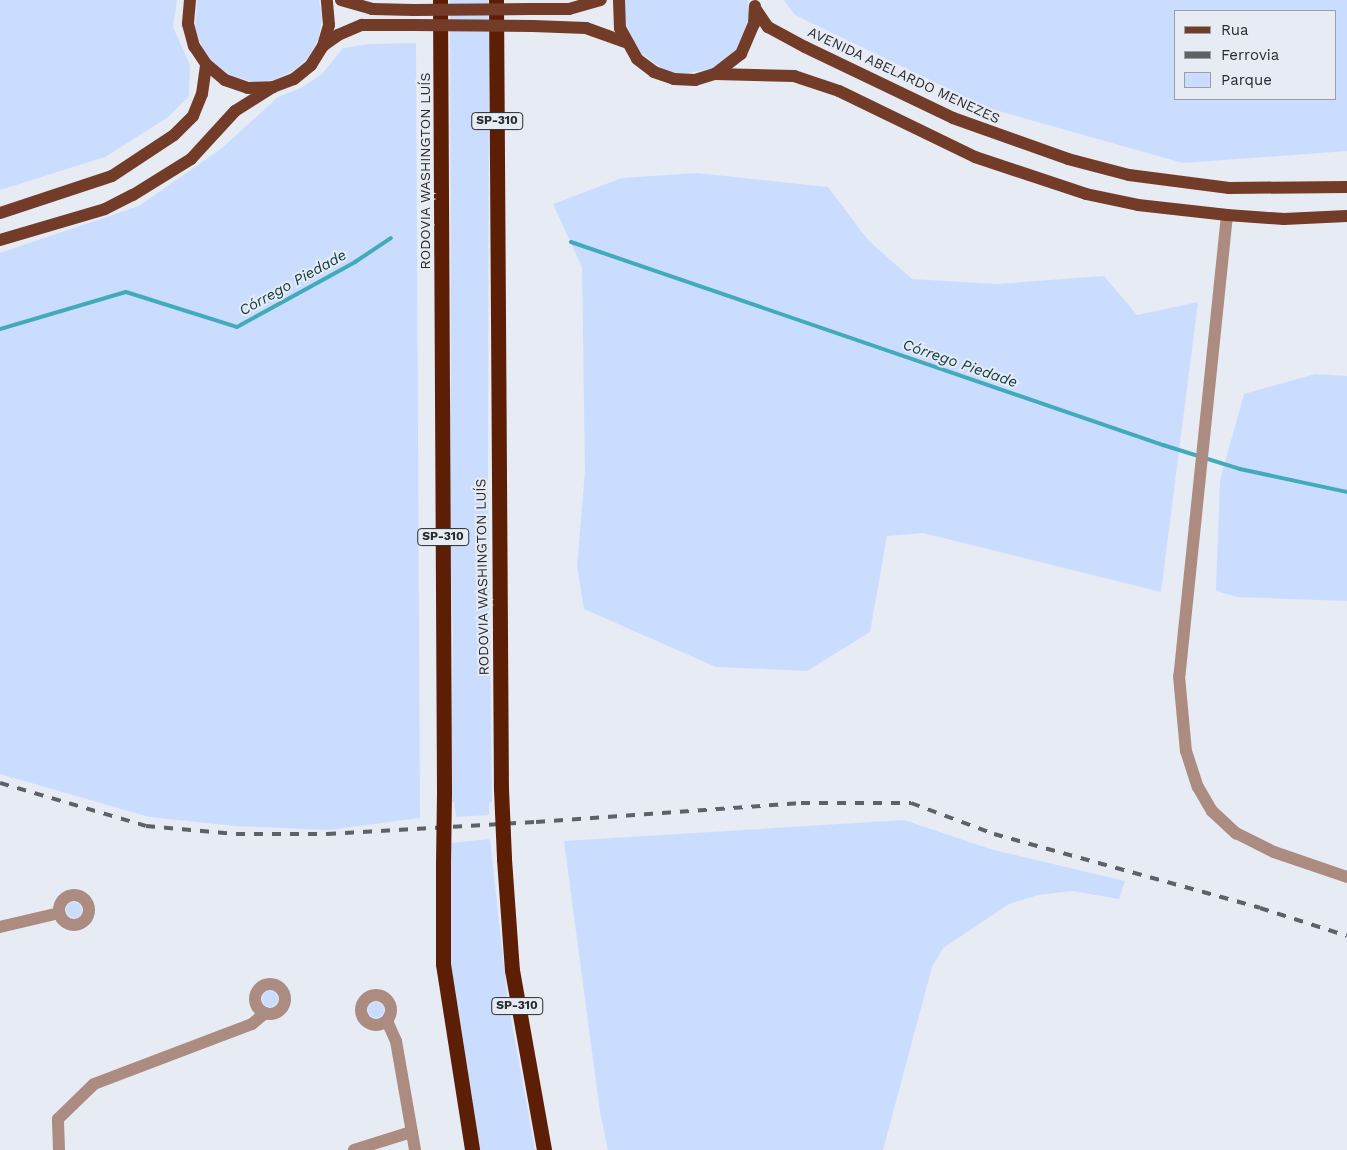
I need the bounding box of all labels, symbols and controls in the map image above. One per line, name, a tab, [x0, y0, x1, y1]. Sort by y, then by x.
legend	[1174, 10, 1337, 100]
text: Rua	[1221, 21, 1249, 39]
street label: AVENIDA ABELARDO MENEZES	[805, 23, 1003, 127]
text: Ferrovia	[1221, 46, 1279, 64]
text: Parque	[1221, 71, 1272, 89]
street label: RODOVIA WASHINGTON LUÍS	[417, 72, 433, 270]
road number: SP-310	[471, 112, 523, 130]
water label: Córrego Piedade	[236, 246, 350, 320]
water label: Córrego Piedade	[900, 336, 1020, 392]
street label: RODOVIA WASHINGTON LUÍS	[472, 478, 492, 676]
road number: SP-310	[417, 528, 469, 546]
road number: SP-310	[491, 996, 543, 1016]

